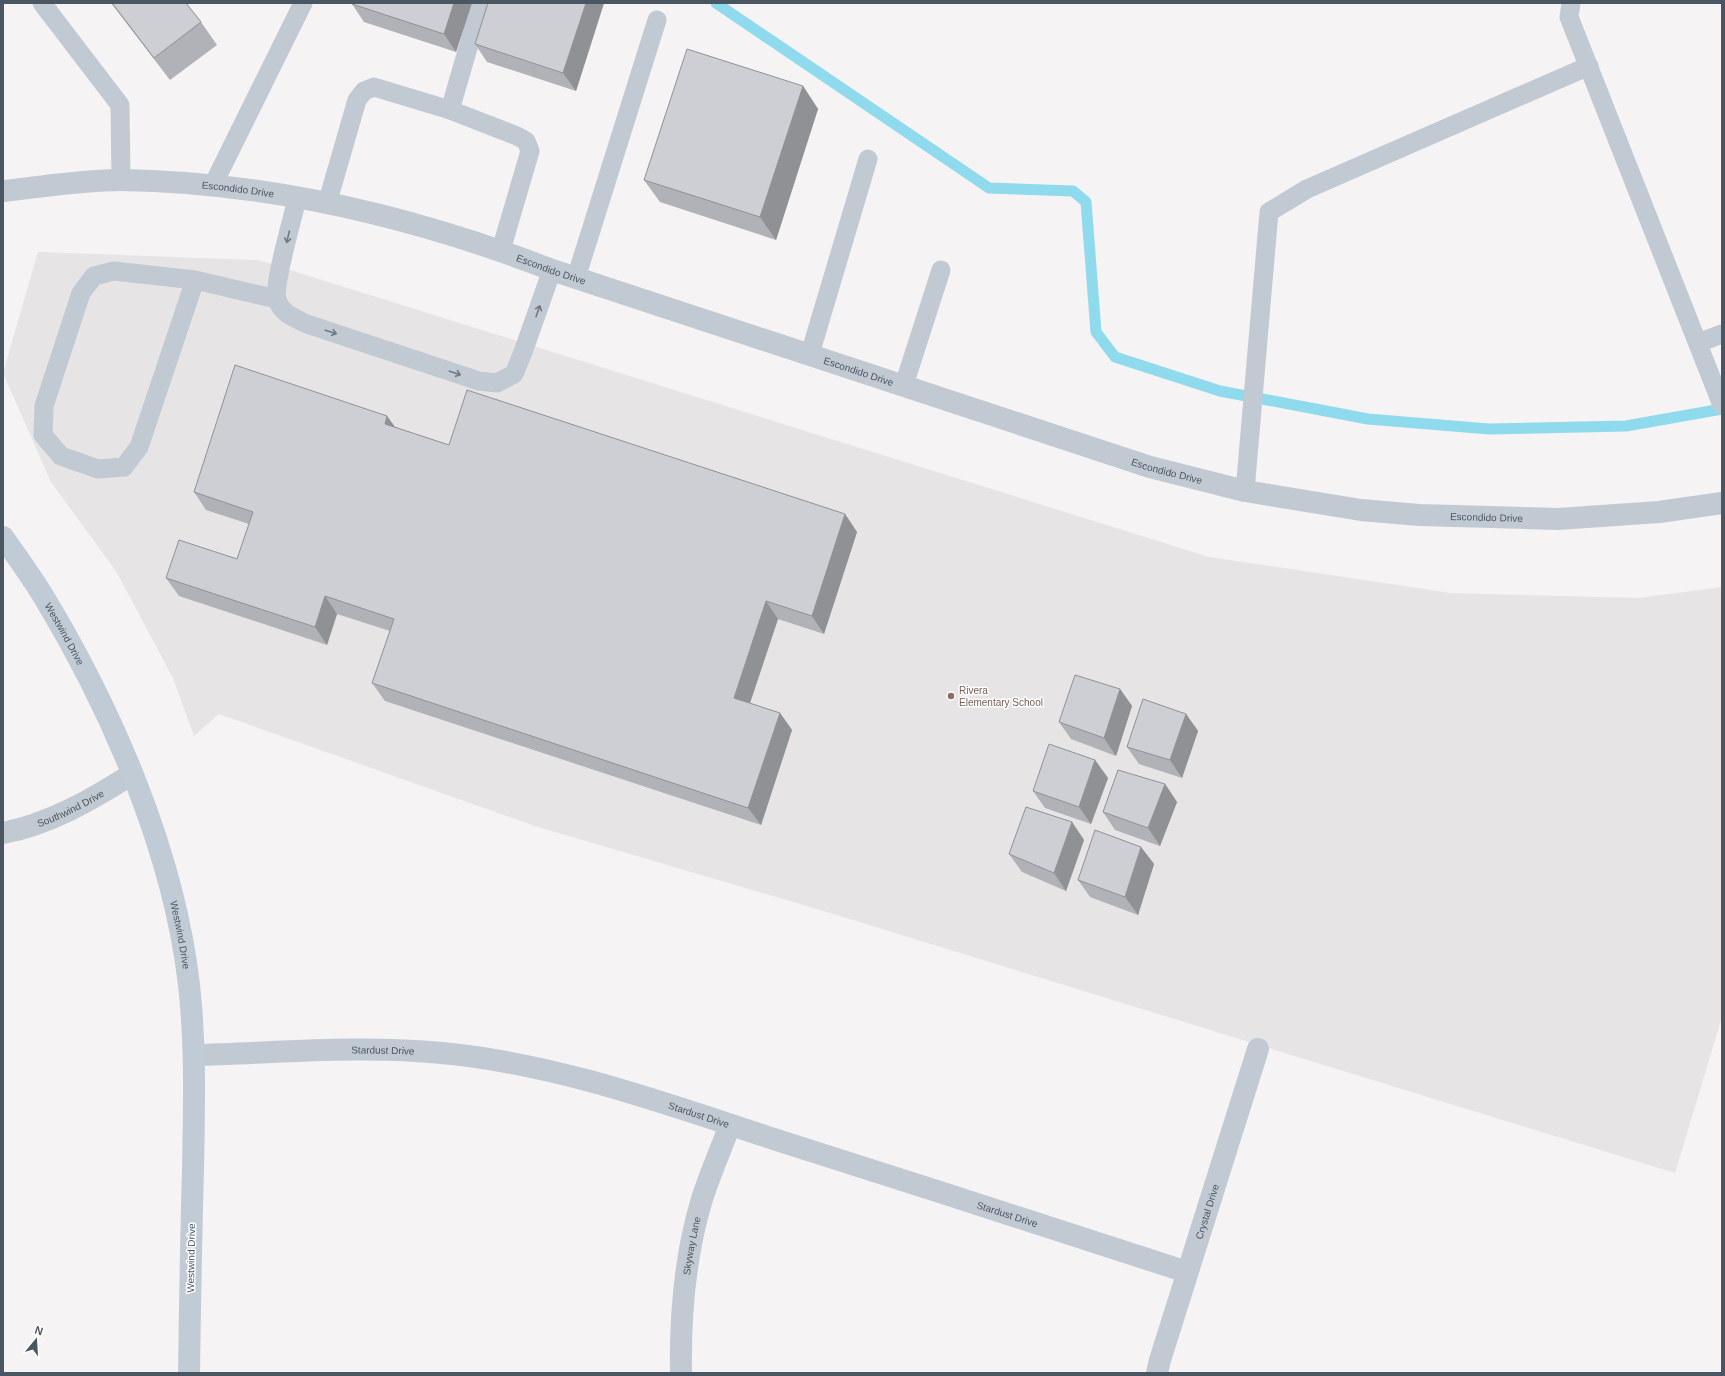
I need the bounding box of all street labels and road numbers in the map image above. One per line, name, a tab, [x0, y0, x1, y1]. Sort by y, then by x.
street label: Escondido Drive	[201, 179, 275, 199]
street label: Escondido Drive	[515, 252, 588, 286]
street label: Escondido Drive	[822, 354, 895, 388]
street label: Escondido Drive	[1130, 456, 1204, 486]
street label: Escondido Drive	[1450, 510, 1524, 524]
street label: Westwind Drive	[43, 601, 87, 667]
street label: Southwind Drive	[35, 787, 106, 829]
street label: Westwind Drive	[168, 900, 192, 970]
street label: Stardust Drive	[351, 1044, 415, 1056]
street label: Stardust Drive	[667, 1099, 731, 1130]
street label: Crystal Drive	[1193, 1182, 1221, 1241]
street label: Stardust Drive	[976, 1199, 1040, 1229]
street label: Skyway Lane	[680, 1215, 703, 1276]
street label: Westwind Drive	[185, 1223, 197, 1293]

